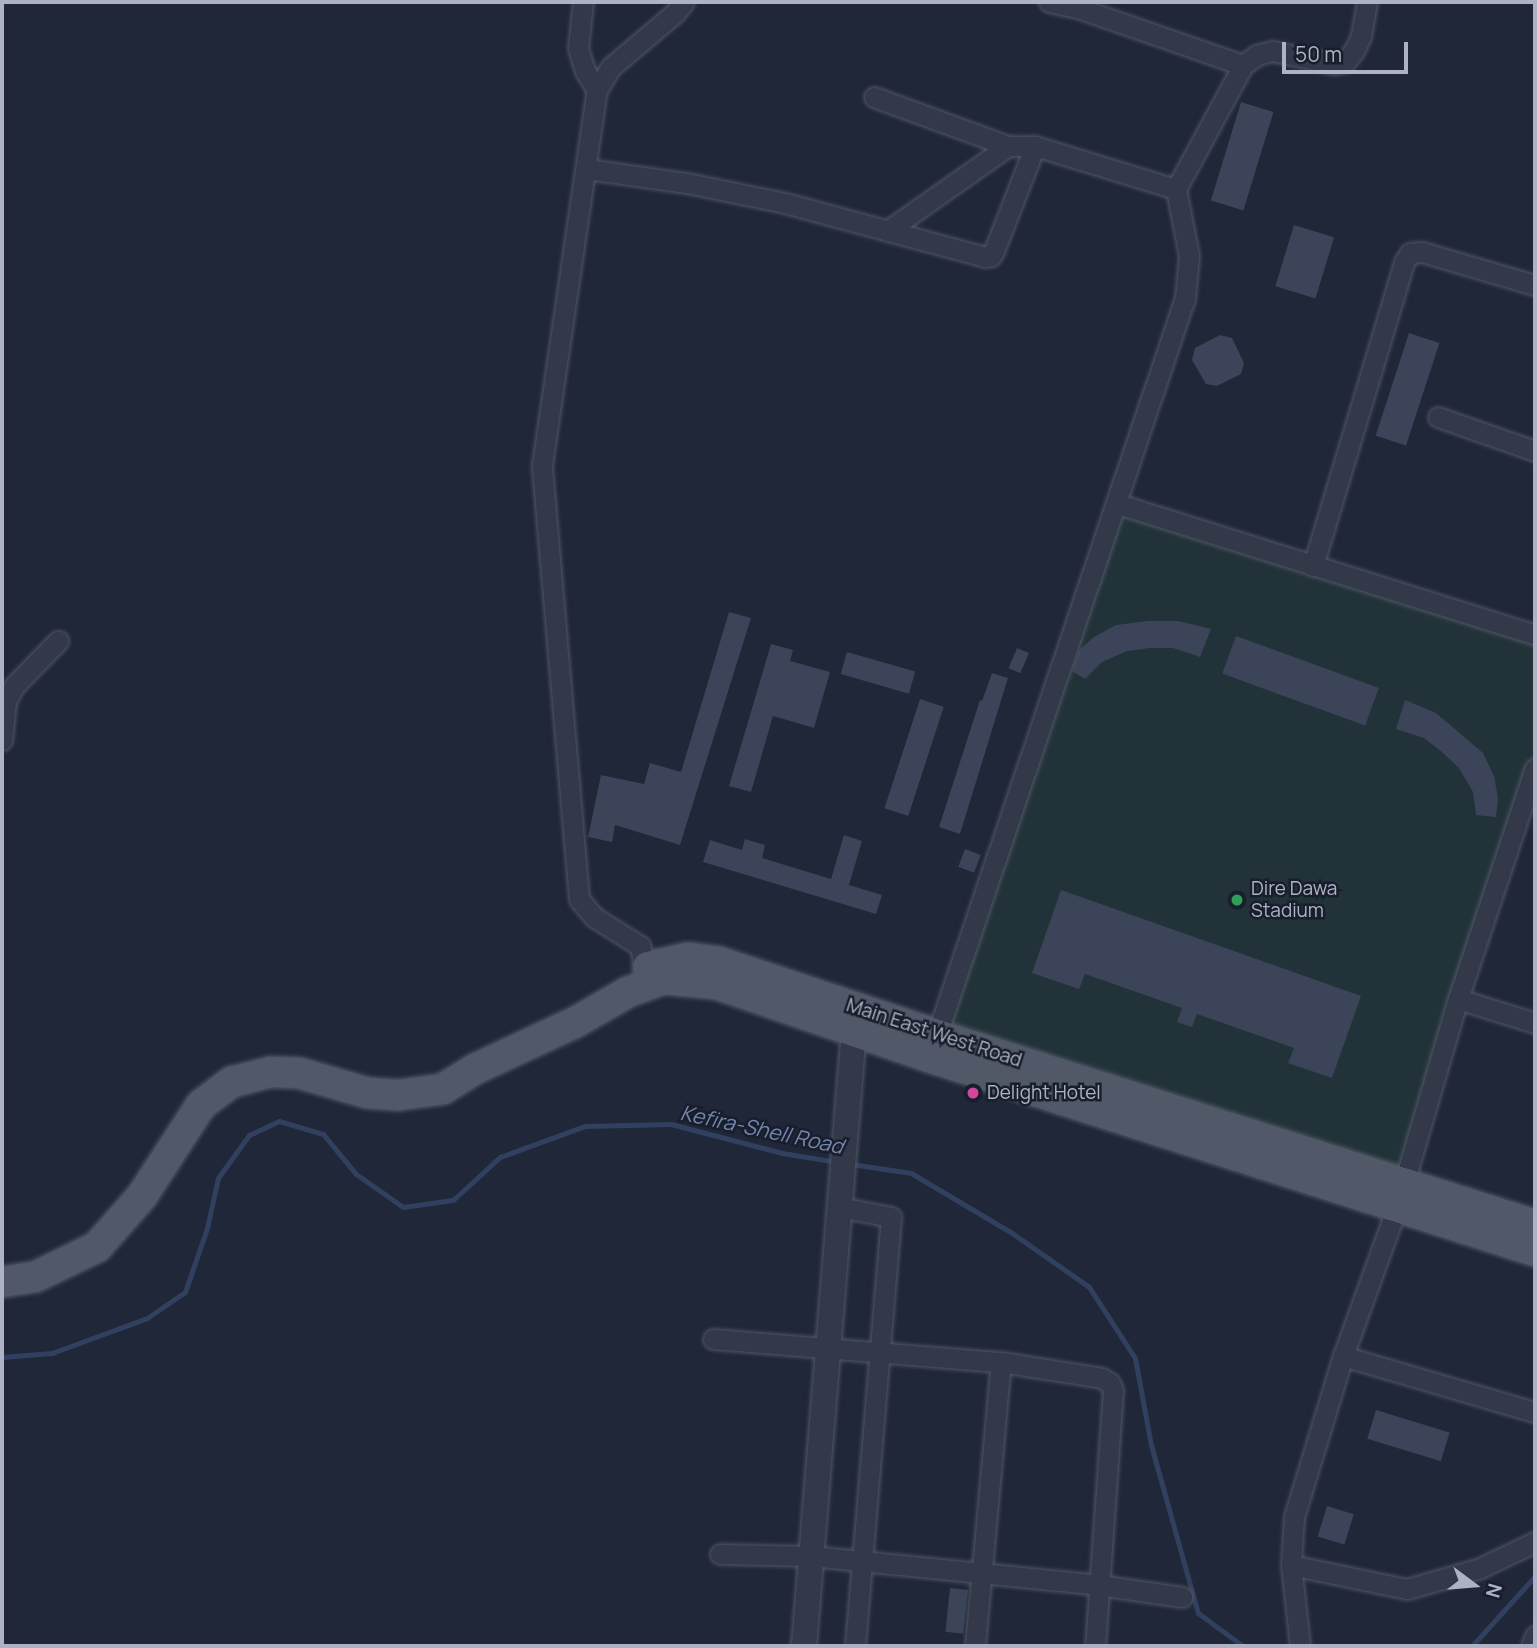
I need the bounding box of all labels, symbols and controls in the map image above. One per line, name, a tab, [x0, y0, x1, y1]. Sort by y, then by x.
scale bar	[1285, 28, 1411, 72]
text: 50 m	[1295, 40, 1342, 68]
place label: Dire Dawa Stadium	[1251, 878, 1337, 922]
marker: Dire Dawa Stadium	[1229, 892, 1245, 908]
street label: Main East West Road	[843, 994, 1025, 1072]
place label: Delight Hotel	[987, 1082, 1101, 1104]
marker: Delight Hotel	[965, 1085, 981, 1101]
water label: Kefira-Shell Road	[678, 1099, 846, 1159]
north arrow	[1439, 1550, 1509, 1620]
text: N	[1480, 1581, 1509, 1601]

